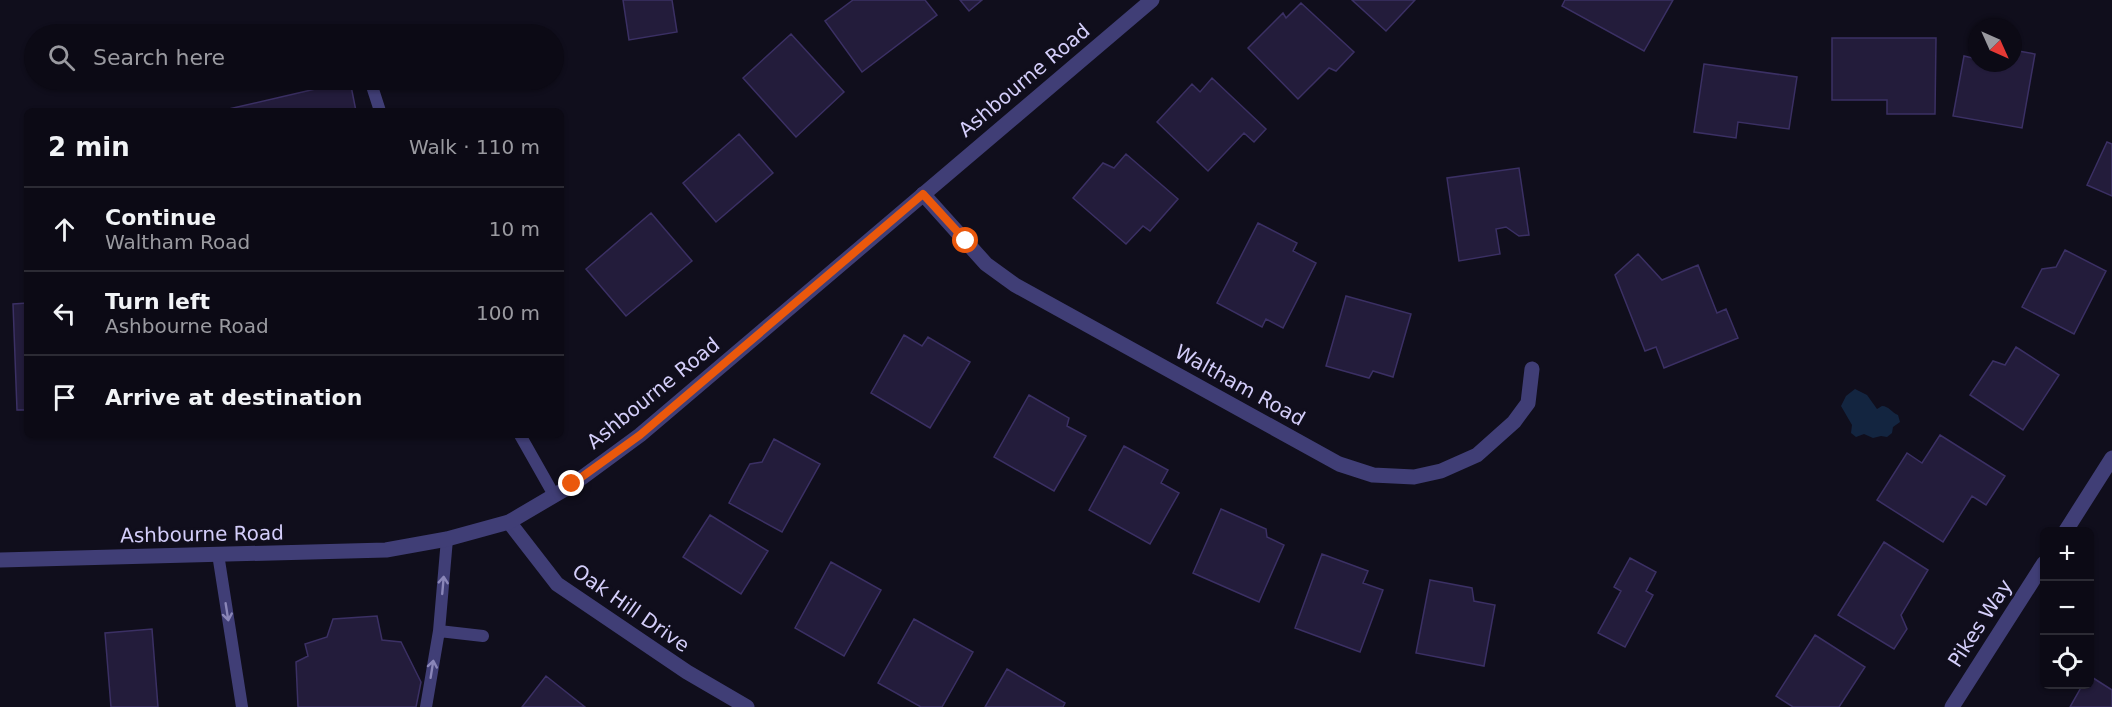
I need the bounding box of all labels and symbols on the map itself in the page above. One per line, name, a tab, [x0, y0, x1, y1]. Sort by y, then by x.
street label: Ashbourne Road	[954, 18, 1094, 142]
north arrow	[1968, 18, 2022, 72]
route start	[952, 227, 978, 253]
street label: Ashbourne Road	[582, 332, 724, 454]
street label: Waltham Road	[1171, 339, 1309, 431]
route end	[558, 470, 584, 496]
street label: Ashbourne Road	[120, 521, 284, 547]
street label: Oak Hill Drive	[568, 559, 694, 657]
one-way arrow	[438, 575, 449, 595]
street label: Pikes Way	[1943, 575, 2017, 671]
one-way arrow	[222, 602, 233, 621]
one-way arrow	[427, 659, 438, 679]

